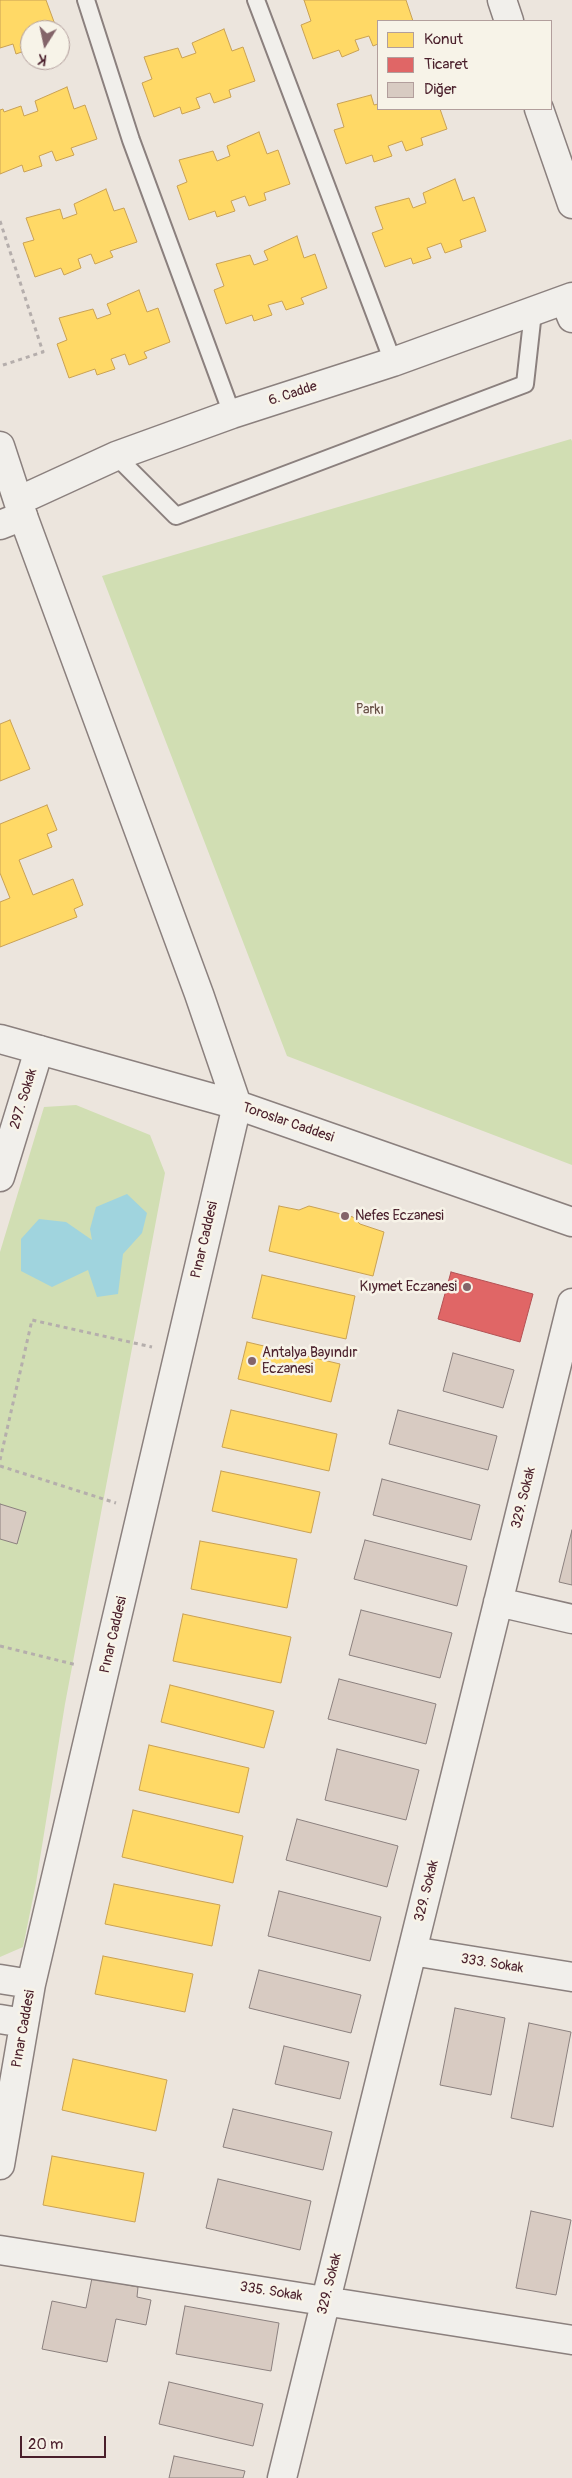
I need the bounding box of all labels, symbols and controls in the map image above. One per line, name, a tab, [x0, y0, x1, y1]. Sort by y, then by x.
north arrow	[20, 20, 70, 70]
legend	[377, 20, 552, 110]
text: Konut	[424, 30, 463, 49]
text: K	[37, 50, 48, 68]
text: Ticaret	[424, 55, 468, 74]
text: Diğer	[424, 80, 457, 99]
street label: 6. Cadde	[267, 378, 319, 410]
park label: Parkı	[356, 702, 384, 718]
street label: 297. Sokak	[7, 1067, 41, 1131]
street label: Toroslar Caddesi	[240, 1099, 336, 1147]
street label: Pınar Caddesi	[188, 1200, 222, 1280]
place label: Nefes Eczanesi	[355, 1208, 444, 1224]
marker: Nefes Eczanesi	[339, 1210, 351, 1222]
place label: Kıymet Eczanesi	[359, 1279, 457, 1295]
marker: Kıymet Eczanesi	[461, 1281, 473, 1293]
place label: Antalya Bayındır Eczanesi	[262, 1345, 358, 1378]
marker: Antalya Bayındır Eczanesi	[246, 1355, 258, 1367]
street label: 329. Sokak	[508, 1465, 540, 1531]
street label: Pınar Caddesi	[97, 1595, 131, 1675]
street label: 329. Sokak	[411, 1858, 443, 1924]
street label: 333. Sokak	[459, 1951, 525, 1977]
street label: Pınar Caddesi	[9, 1989, 39, 2069]
street label: 329. Sokak	[314, 2251, 346, 2317]
street label: 335. Sokak	[238, 2279, 304, 2305]
scale bar	[22, 2426, 109, 2458]
text: 20 m	[28, 2435, 63, 2454]

